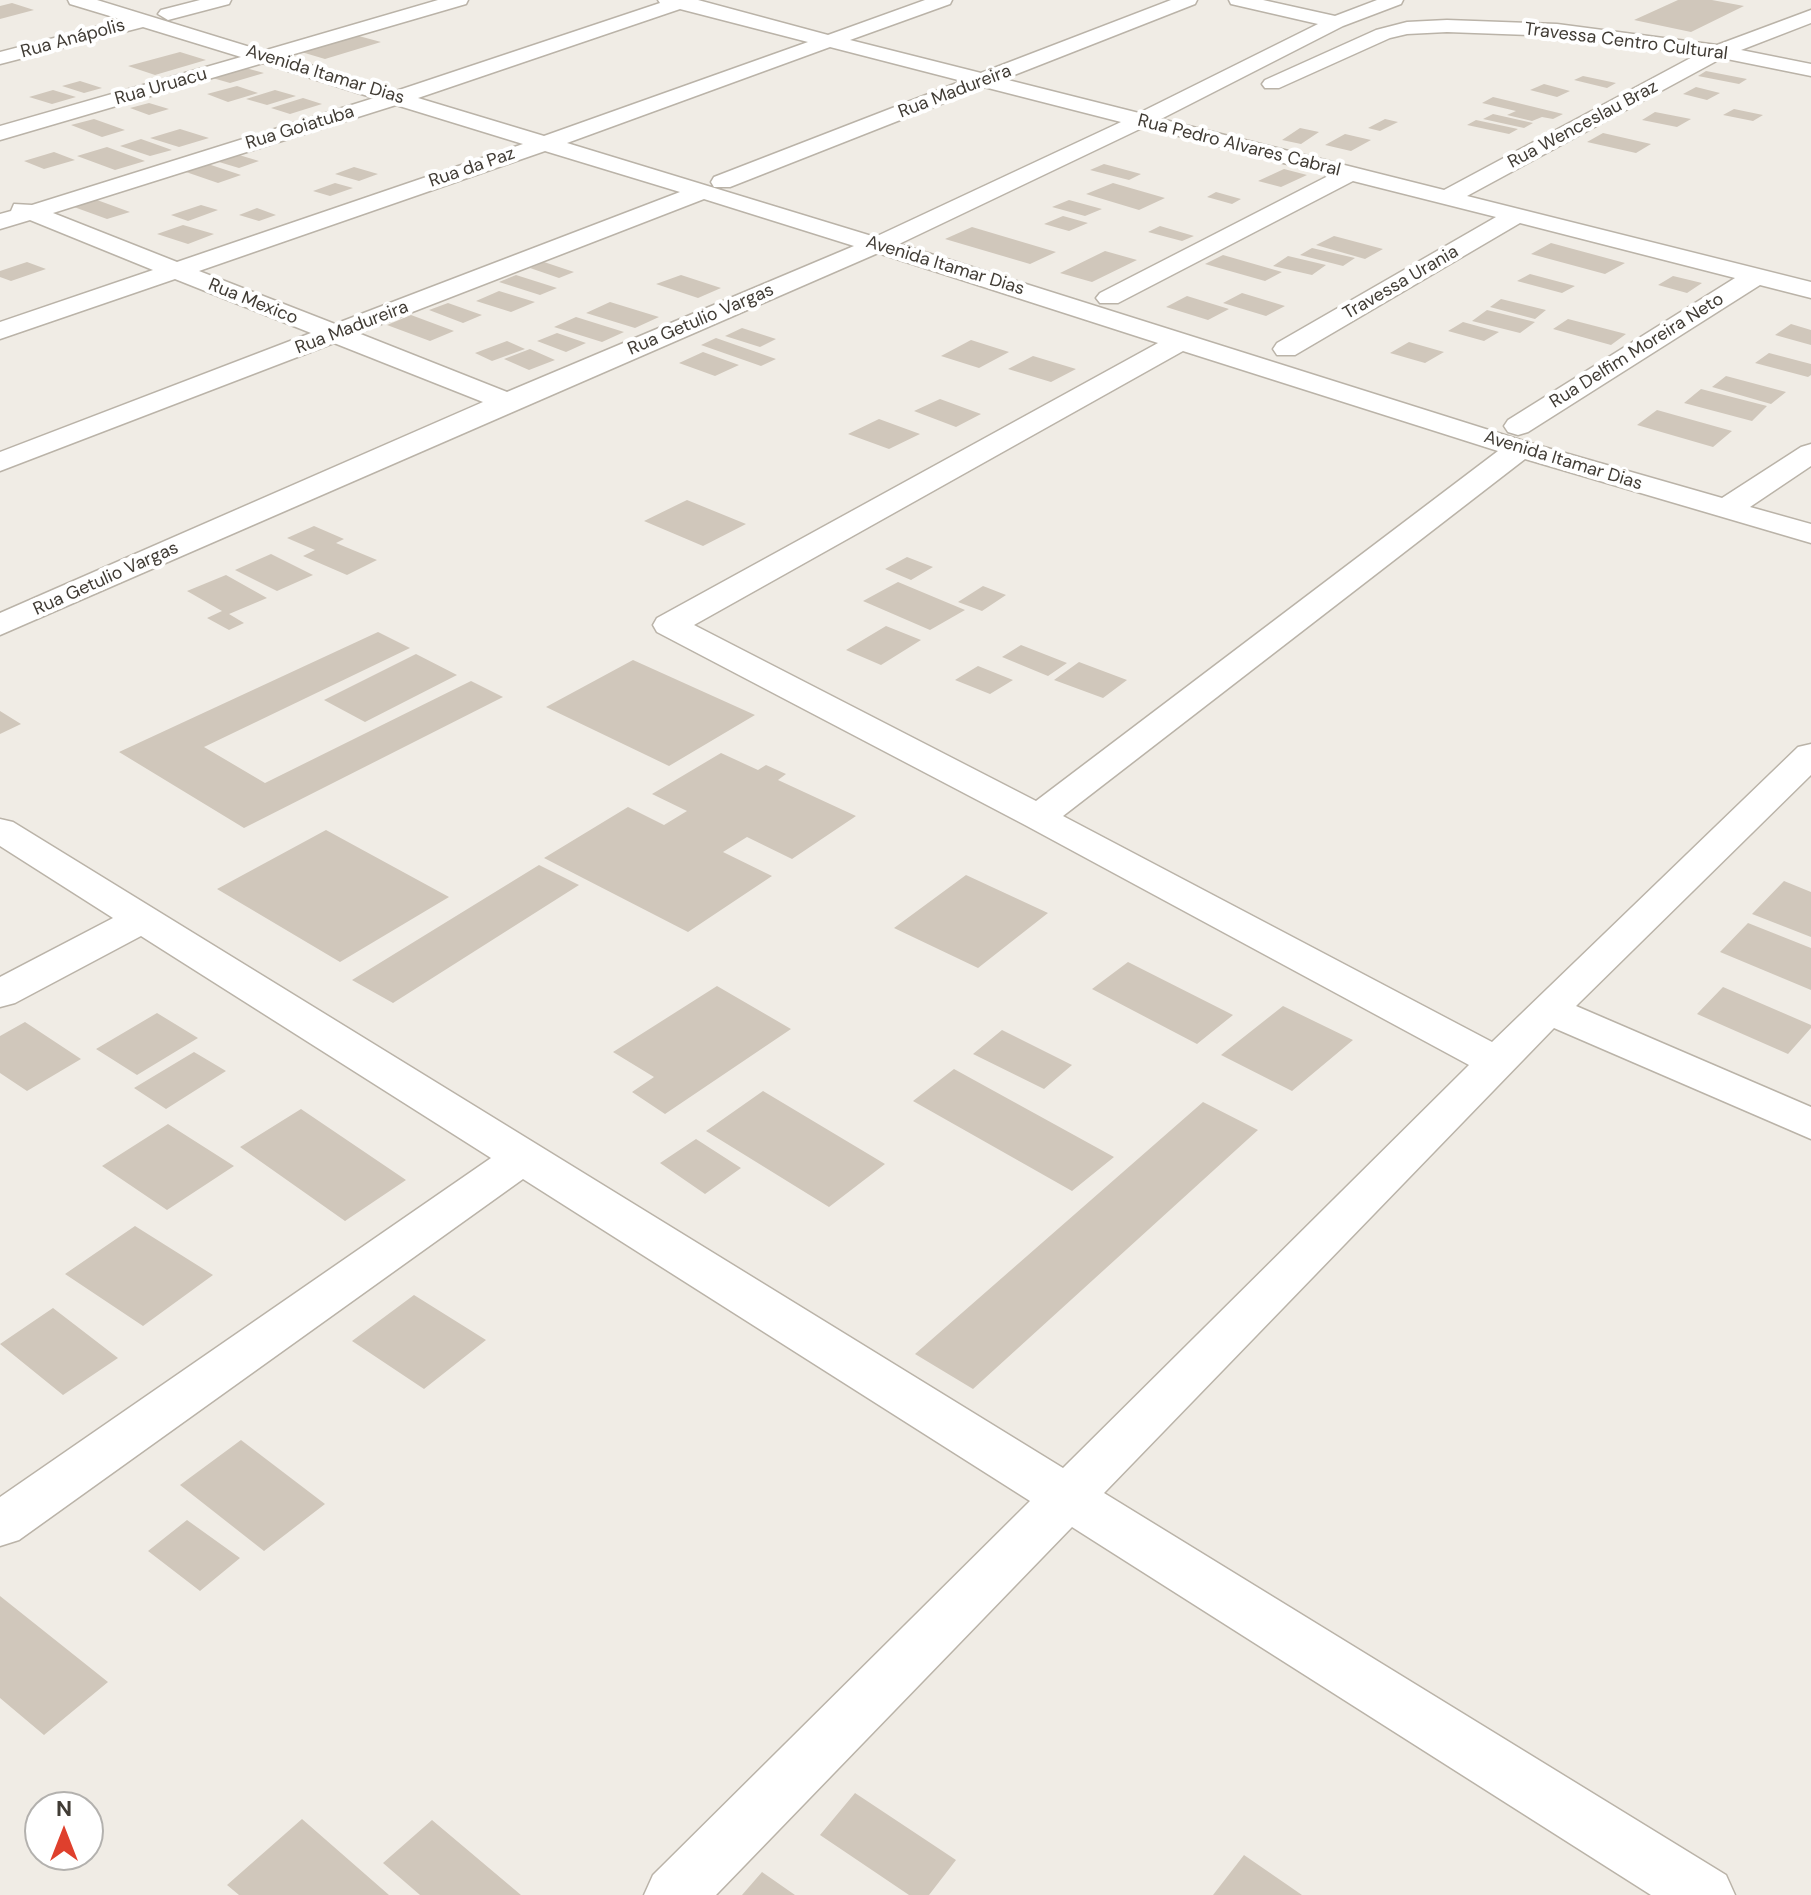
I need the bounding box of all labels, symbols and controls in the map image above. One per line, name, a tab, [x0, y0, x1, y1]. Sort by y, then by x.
street label: Rua Anápolis	[19, 15, 127, 63]
street label: Travessa Centro Cultural	[1523, 19, 1729, 65]
street label: Avenida Itamar Dias	[243, 41, 407, 109]
street label: Rua Madureira	[895, 61, 1015, 123]
street label: Rua Uruacu	[112, 64, 210, 110]
street label: Rua Wenceslau Braz	[1504, 76, 1662, 174]
street label: Rua Goiatuba	[243, 101, 357, 155]
street label: Rua Pedro Alvares Cabral	[1135, 110, 1343, 182]
street label: Rua da Paz	[426, 143, 518, 193]
street label: Avenida Itamar Dias	[863, 232, 1027, 300]
street label: Travessa Urania	[1339, 241, 1463, 325]
street label: Rua Mexico	[205, 274, 301, 330]
street label: Rua Getulio Vargas	[625, 279, 777, 361]
street label: Rua Delfim Moreira Neto	[1546, 289, 1728, 413]
street label: Rua Madureira	[292, 297, 412, 359]
street label: Avenida Itamar Dias	[1481, 427, 1645, 495]
street label: Rua Getulio Vargas	[30, 537, 182, 621]
north arrow	[24, 1791, 104, 1871]
text: N	[56, 1794, 72, 1823]

